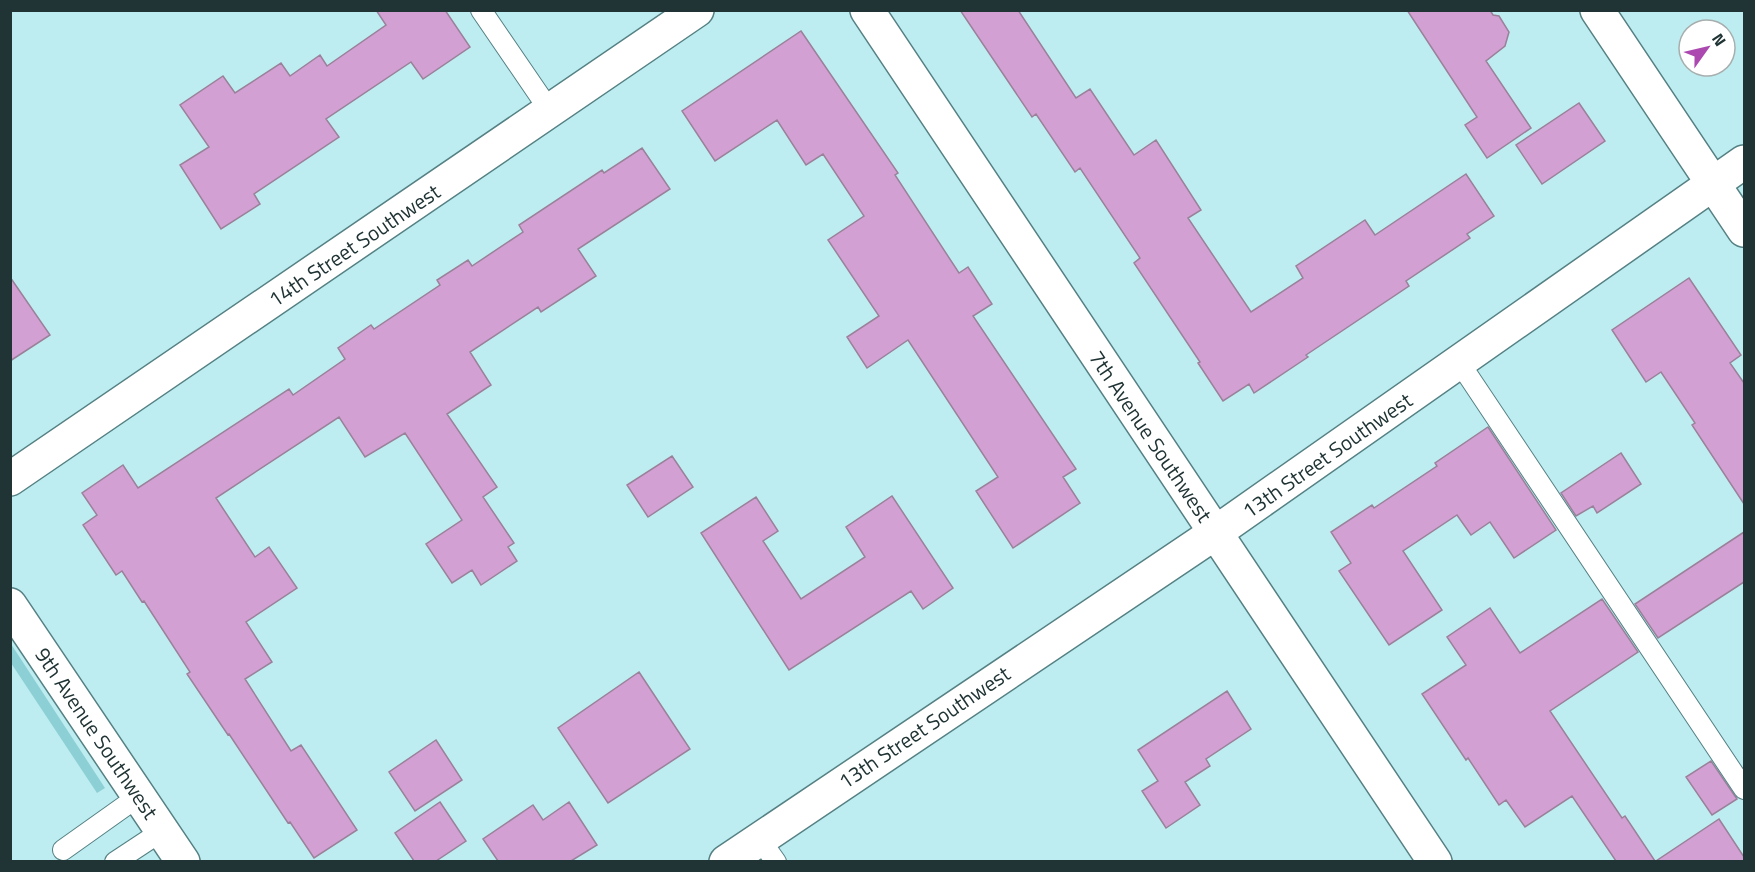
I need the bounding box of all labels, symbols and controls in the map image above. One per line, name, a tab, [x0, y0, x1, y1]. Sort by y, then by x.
north arrow	[1677, 18, 1737, 78]
text: N	[1706, 28, 1732, 51]
street label: 14th Street Southwest	[262, 175, 447, 315]
street label: 7th Avenue Southwest	[1081, 344, 1221, 529]
street label: 13th Street Southwest	[1235, 384, 1419, 526]
street label: 9th Avenue Southwest	[27, 641, 167, 826]
street label: 13th Street Southwest	[832, 657, 1017, 797]

